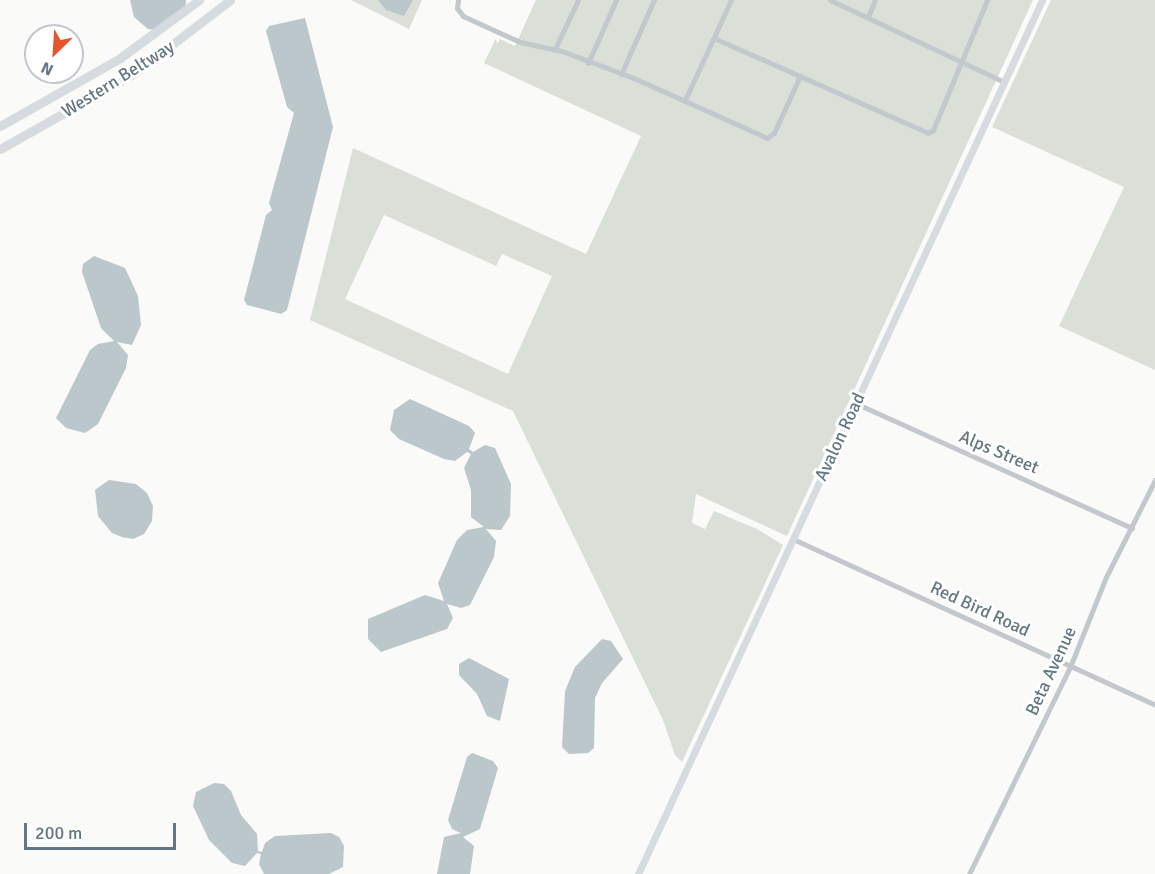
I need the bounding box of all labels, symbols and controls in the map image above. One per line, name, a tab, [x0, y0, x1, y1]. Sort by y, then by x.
north arrow	[24, 24, 84, 84]
street label: Western Beltway	[58, 36, 178, 122]
text: N	[38, 57, 57, 80]
street label: Avalon Road	[810, 389, 870, 485]
street label: Alps Street	[956, 426, 1042, 478]
street label: Red Bird Road	[927, 577, 1033, 641]
street label: Beta Avenue	[1021, 623, 1081, 719]
scale bar	[27, 811, 178, 849]
text: 200 m	[35, 822, 82, 844]

